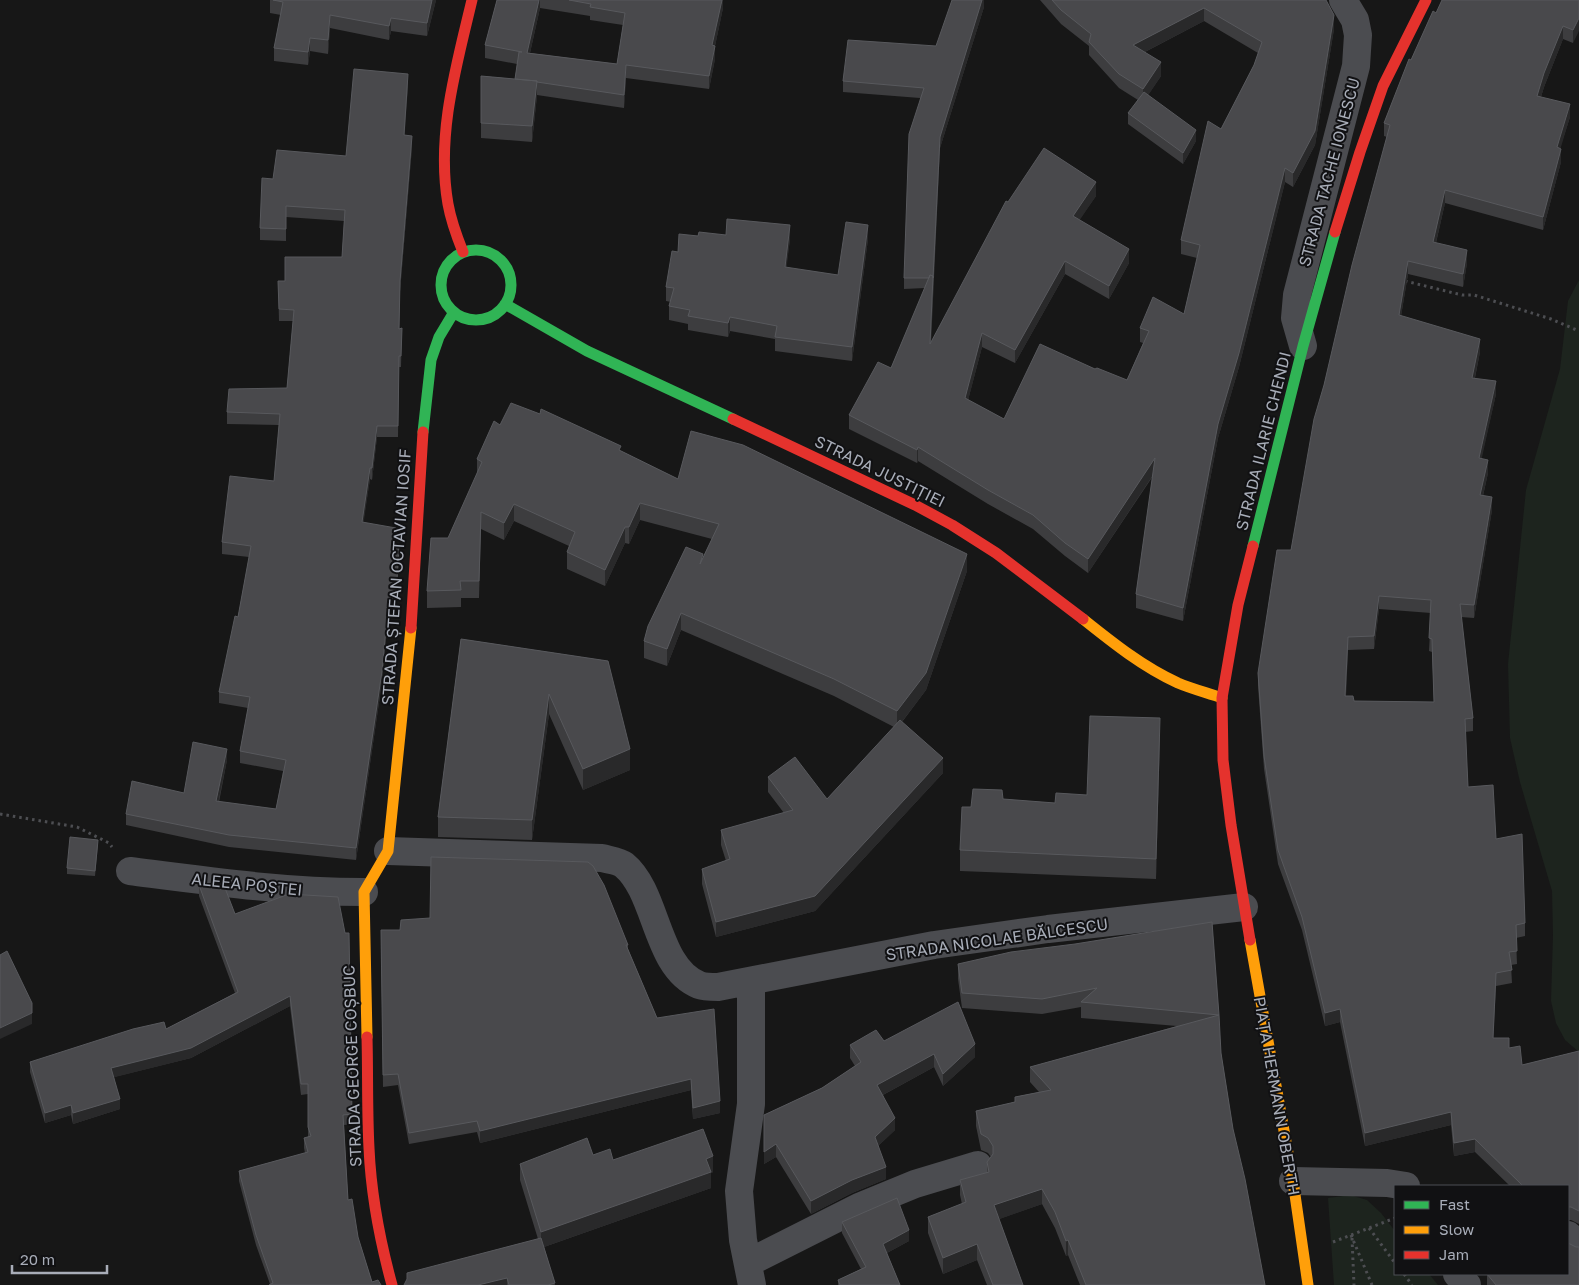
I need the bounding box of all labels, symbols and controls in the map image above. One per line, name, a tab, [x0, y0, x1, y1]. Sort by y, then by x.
street label: STRADA TACHE IONESCU	[1294, 75, 1364, 269]
street label: STRADA ILARIE CHENDI	[1231, 350, 1295, 532]
street label: STRADA JUSTIȚIEI	[812, 431, 948, 511]
street label: STRADA ȘTEFAN OCTAVIAN IOSIF	[377, 448, 415, 706]
street label: ALEEA POȘTEI	[191, 868, 303, 900]
street label: STRADA NICOLAE BĂLCESCU	[885, 913, 1109, 965]
street label: STRADA GEORGE COȘBUC	[338, 965, 366, 1167]
street label: PIAȚA HERMANN OBERTH	[1250, 995, 1304, 1197]
legend	[1394, 1185, 1569, 1275]
text: Fast	[1439, 1195, 1470, 1213]
text: Slow	[1439, 1220, 1474, 1238]
scale bar	[12, 1242, 108, 1274]
text: Jam	[1439, 1245, 1469, 1263]
text: 20 m	[20, 1250, 55, 1268]

